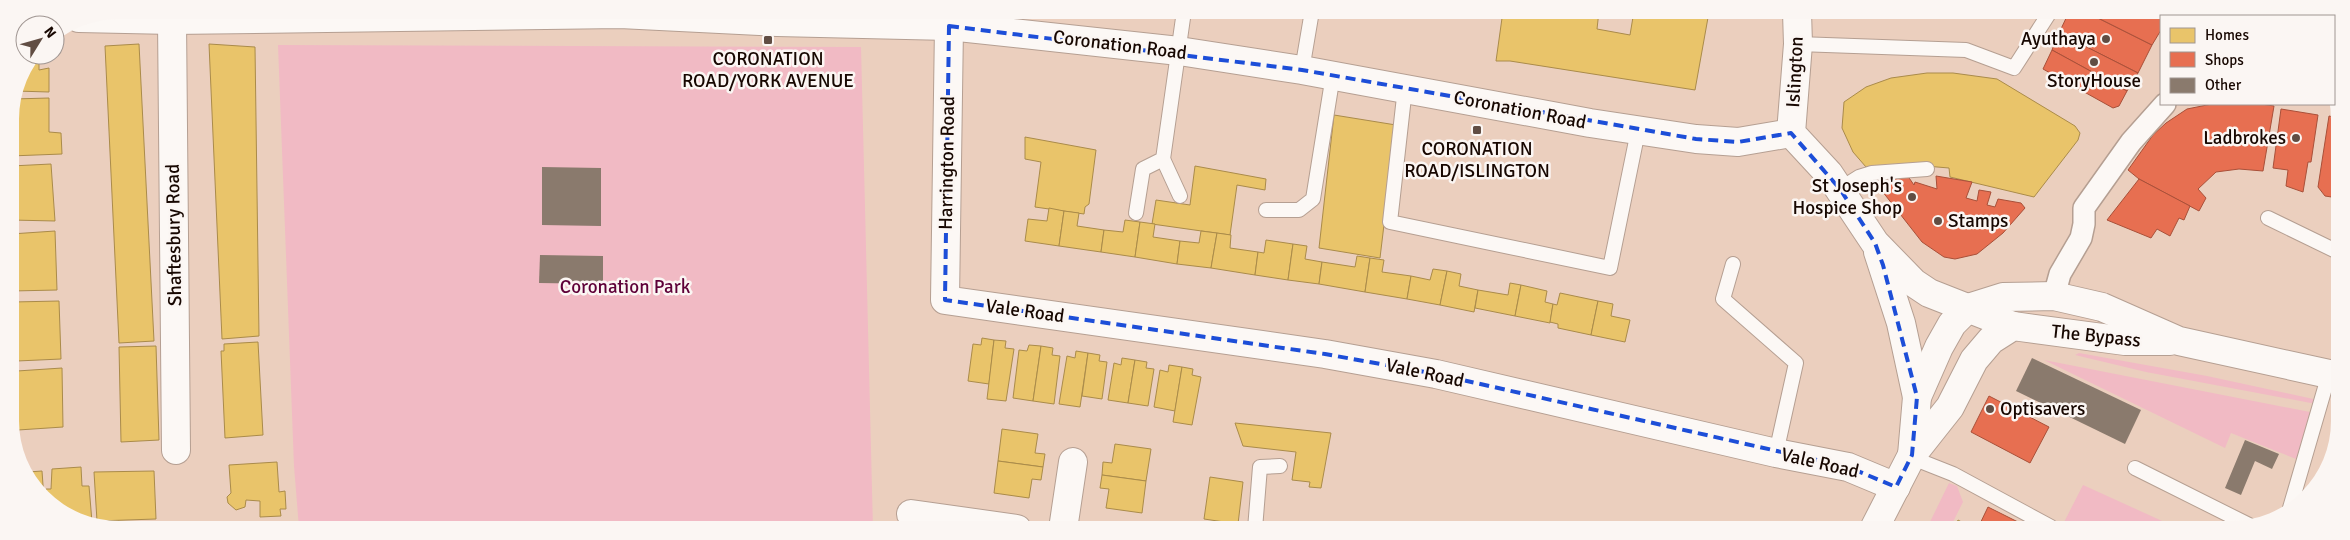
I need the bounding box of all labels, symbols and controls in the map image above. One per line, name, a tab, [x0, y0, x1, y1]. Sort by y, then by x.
north arrow	[15, 15, 65, 65]
legend	[2160, 15, 2335, 105]
text: N	[40, 23, 60, 41]
street label: Coronation Road	[1052, 25, 1188, 65]
text: Homes	[2205, 26, 2249, 44]
place label: Ayuthaya	[2021, 27, 2096, 51]
marker: Ayuthaya	[2100, 33, 2112, 45]
marker: CORONATION ROAD/YORK AVENUE	[762, 34, 774, 46]
street label: Islington	[1781, 36, 1809, 108]
place label: CORONATION ROAD/YORK AVENUE	[682, 47, 854, 93]
text: Shops	[2205, 51, 2244, 69]
marker: StoryHouse	[2088, 56, 2100, 68]
place label: StoryHouse	[2047, 69, 2141, 93]
text: Other	[2205, 76, 2242, 94]
street label: Coronation Road	[1452, 85, 1588, 135]
street label: Harrington Road	[934, 96, 960, 230]
marker: CORONATION ROAD/ISLINGTON	[1471, 124, 1483, 136]
place label: Ladbrokes	[2203, 126, 2286, 150]
marker: Ladbrokes	[2290, 132, 2302, 144]
place label: CORONATION ROAD/ISLINGTON	[1404, 137, 1550, 183]
street label: Shaftesbury Road	[161, 164, 187, 306]
place label: St Joseph's Hospice Shop	[1792, 174, 1902, 220]
marker: St Joseph's Hospice Shop	[1906, 191, 1918, 203]
place label: Stamps	[1948, 209, 2008, 233]
marker: Stamps	[1932, 215, 1944, 227]
park label: Coronation Park	[560, 275, 691, 299]
street label: Vale Road	[984, 294, 1066, 328]
street label: The Bypass	[2050, 319, 2142, 353]
street label: Vale Road	[1384, 353, 1466, 393]
place label: Optisavers	[2000, 397, 2085, 421]
marker: Optisavers	[1984, 403, 1996, 415]
street label: Vale Road	[1779, 442, 1861, 484]

